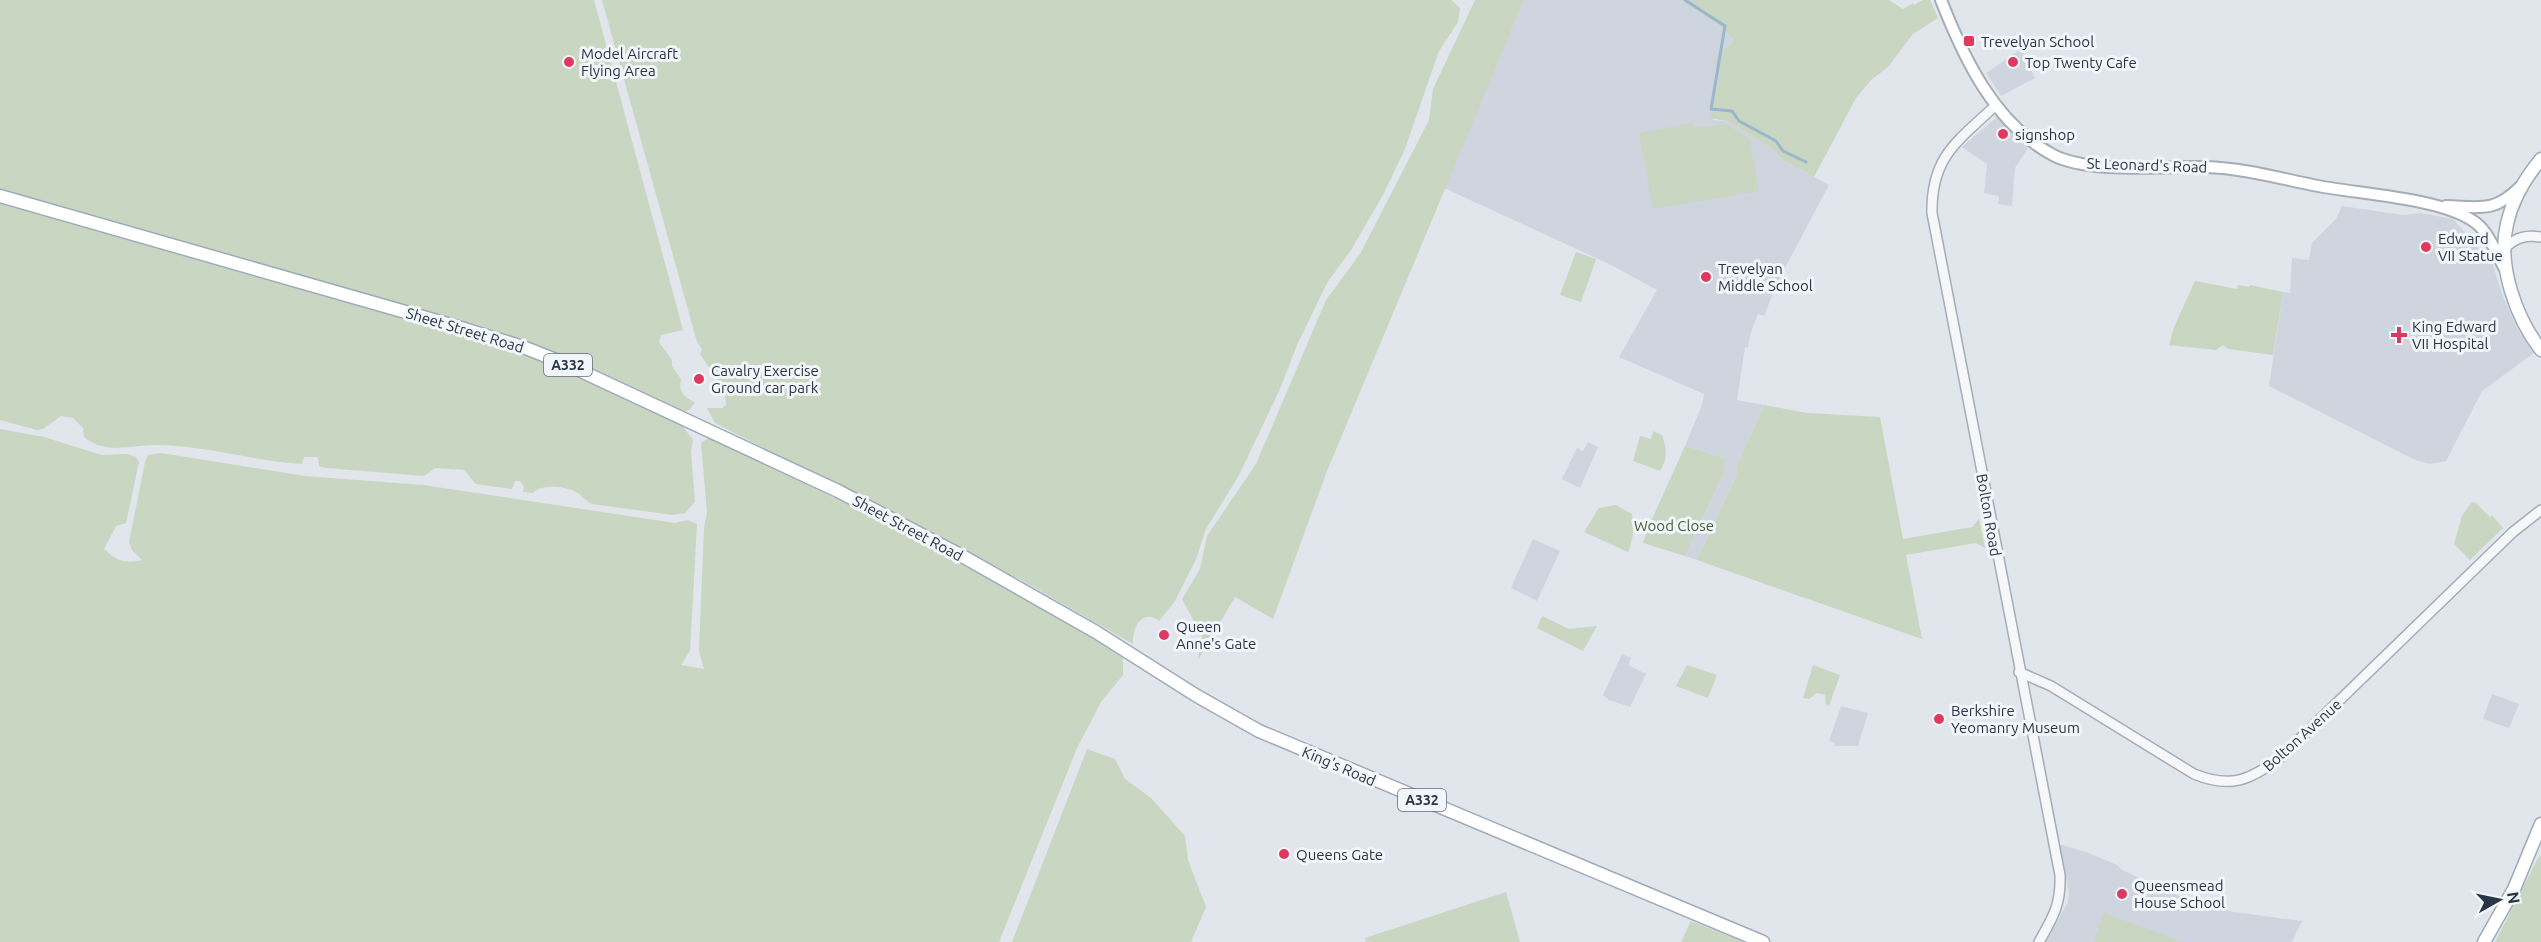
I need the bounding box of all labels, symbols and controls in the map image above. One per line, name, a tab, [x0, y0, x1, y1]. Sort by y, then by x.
place label: Trevelyan School	[1981, 33, 2094, 50]
marker: Trevelyan School	[1962, 34, 1976, 48]
place label: Model Aircraft Flying Area	[581, 45, 678, 79]
place label: Top Twenty Cafe	[2025, 54, 2137, 71]
marker: Model Aircraft Flying Area	[562, 55, 576, 69]
marker: Top Twenty Cafe	[2006, 55, 2020, 69]
place label: signshop	[2015, 126, 2075, 143]
marker: signshop	[1996, 127, 2010, 141]
street label: St Leonard's Road	[2086, 154, 2208, 176]
place label: Edward VII Statue	[2438, 230, 2503, 264]
marker: Edward VII Statue	[2419, 240, 2433, 254]
place label: Trevelyan Middle School	[1718, 260, 1813, 294]
marker: Trevelyan Middle School	[1699, 270, 1713, 284]
street label: Sheet Street Road	[404, 304, 526, 356]
place label: King Edward VII Hospital	[2412, 318, 2497, 352]
marker: King Edward VII Hospital	[2390, 326, 2408, 344]
road number: A332	[544, 354, 592, 376]
place label: Cavalry Exercise Ground car park	[711, 362, 819, 396]
marker: Cavalry Exercise Ground car park	[692, 372, 706, 386]
street label: Bolton Road	[1973, 472, 2005, 558]
street label: Sheet Street Road	[850, 492, 966, 564]
park label: Wood Close	[1634, 517, 1714, 534]
place label: Queen Anne's Gate	[1176, 618, 1256, 652]
marker: Queen Anne's Gate	[1157, 628, 1171, 642]
street label: Bolton Avenue	[2259, 695, 2345, 775]
place label: Berkshire Yeomanry Museum	[1951, 702, 2080, 736]
marker: Berkshire Yeomanry Museum	[1932, 712, 1946, 726]
street label: King's Road	[1300, 743, 1378, 789]
road number: A332	[1398, 789, 1446, 811]
place label: Queens Gate	[1296, 846, 1383, 863]
marker: Queens Gate	[1277, 847, 1291, 861]
north arrow	[2469, 870, 2529, 930]
place label: Queensmead House School	[2134, 877, 2225, 911]
marker: Queensmead House School	[2115, 887, 2129, 901]
text: N	[2504, 890, 2524, 905]

